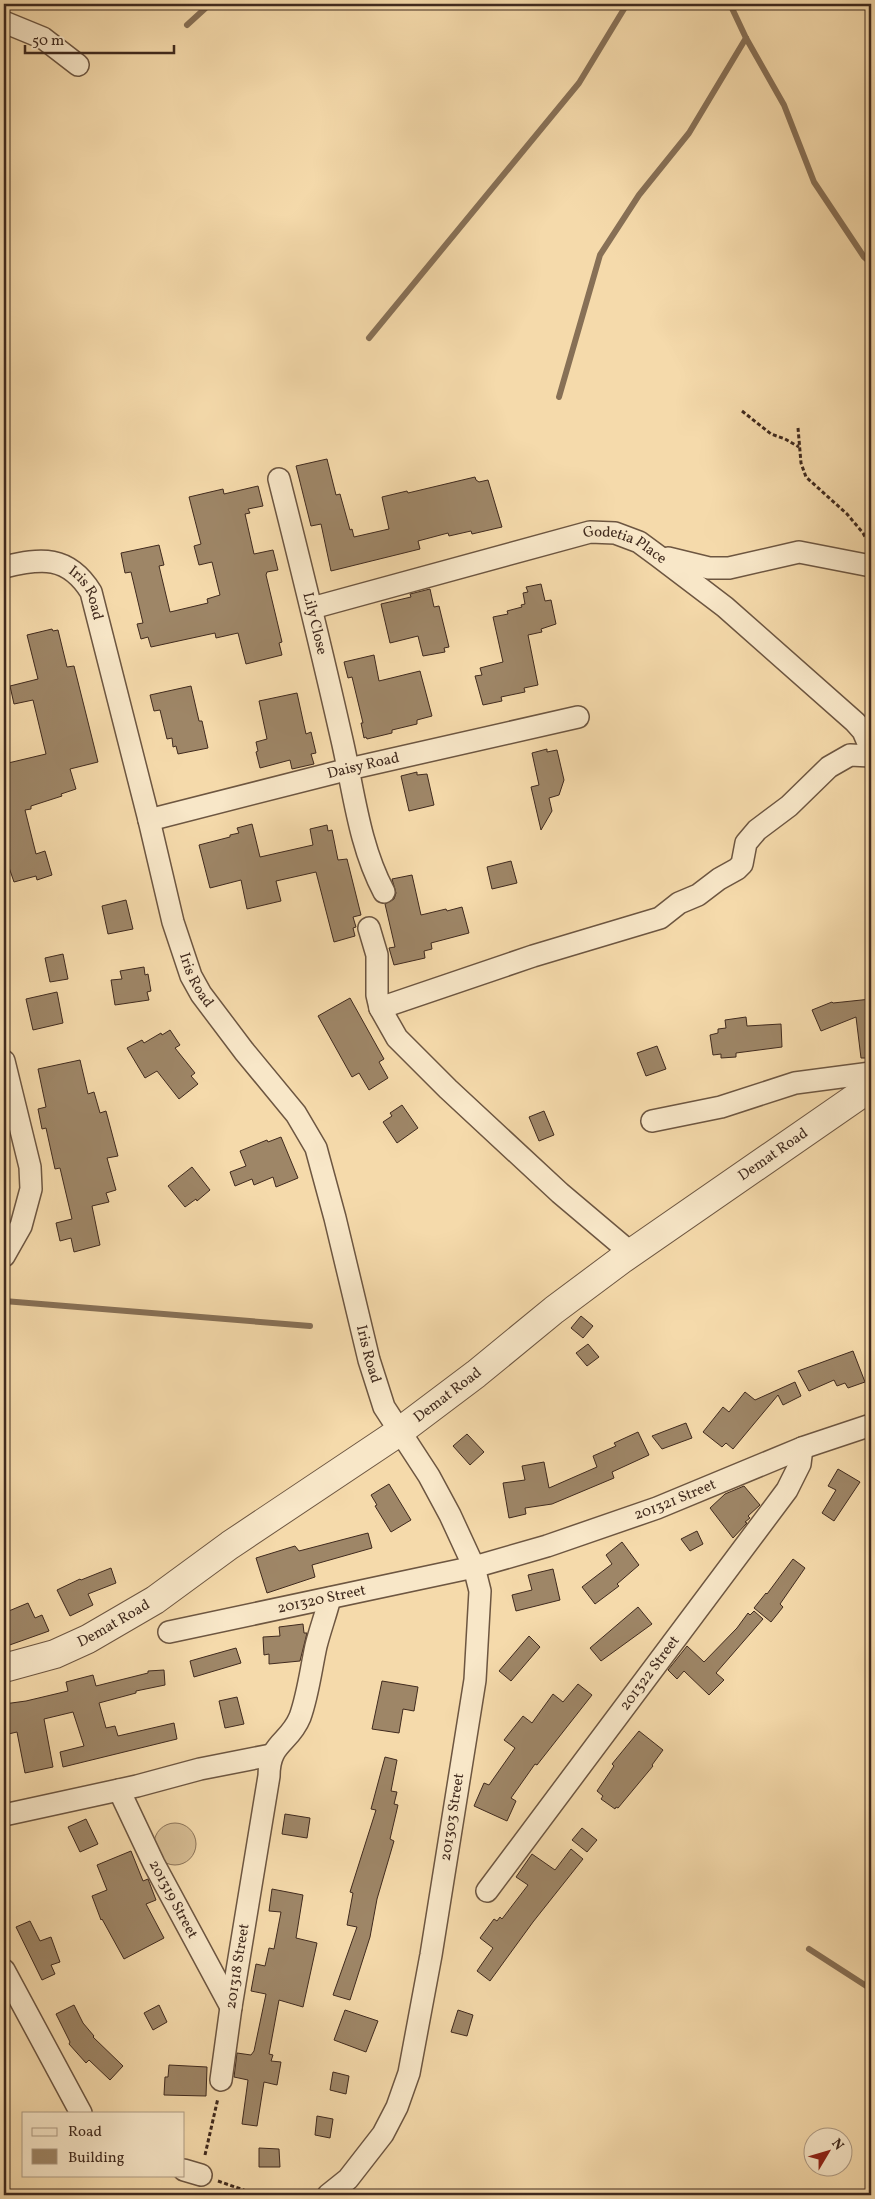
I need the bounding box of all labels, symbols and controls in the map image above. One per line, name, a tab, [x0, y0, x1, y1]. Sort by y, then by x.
scale bar	[25, 22, 174, 54]
text: 50 m	[32, 31, 64, 52]
street label: Godetia Place	[581, 521, 671, 569]
street label: Iris Road	[64, 561, 108, 622]
street label: Lily Close	[297, 590, 332, 657]
street label: Daisy Road	[325, 747, 401, 785]
street label: Iris Road	[173, 950, 218, 1012]
street label: Demat Road	[734, 1123, 812, 1186]
street label: Iris Road	[350, 1323, 386, 1386]
street label: Demat Road	[409, 1363, 487, 1428]
street label: 201321 Street	[631, 1474, 719, 1526]
street label: 201320 Street	[275, 1580, 368, 1619]
street label: Demat Road	[74, 1595, 154, 1653]
street label: 201322 Street	[615, 1631, 685, 1715]
street label: 201303 Street	[436, 1772, 470, 1862]
street label: 201319 Street	[143, 1856, 203, 1942]
street label: 201318 Street	[220, 1922, 255, 2011]
legend	[22, 2112, 185, 2176]
text: Road	[68, 2122, 102, 2143]
north arrow	[802, 2126, 852, 2176]
text: N	[826, 2135, 848, 2155]
text: Building	[68, 2148, 125, 2169]

